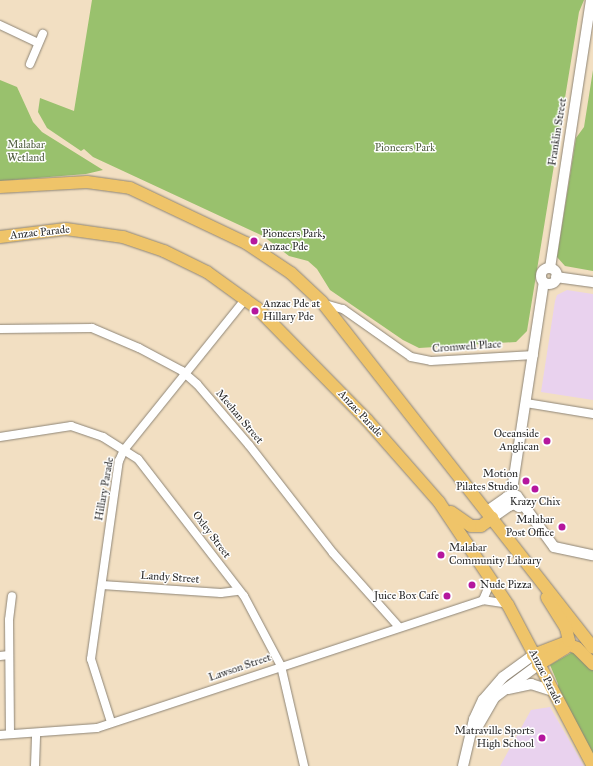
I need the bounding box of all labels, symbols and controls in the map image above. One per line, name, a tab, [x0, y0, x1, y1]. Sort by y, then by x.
street label: Franklin Street	[546, 97, 570, 167]
park label: Malabar Wetland	[7, 139, 45, 165]
park label: Pioneers Park	[375, 141, 435, 155]
street label: Anzac Parade	[10, 223, 70, 243]
place label: Pioneers Park, Anzac Pde	[262, 228, 325, 254]
marker: Pioneers Park, Anzac Pde	[249, 236, 259, 246]
place label: Anzac Pde at Hillary Pde	[263, 298, 320, 324]
marker: Anzac Pde at Hillary Pde	[250, 306, 260, 316]
street label: Cromwell Place	[432, 338, 502, 356]
street label: Meehan Street	[212, 387, 266, 447]
street label: Anzac Parade	[335, 388, 385, 440]
place label: Oceanside Anglican	[494, 428, 539, 454]
marker: Oceanside Anglican	[542, 436, 552, 446]
street label: Hillary Parade	[93, 456, 117, 522]
place label: Motion Pilates Studio	[456, 468, 518, 494]
marker: Motion Pilates Studio	[521, 476, 531, 486]
marker: Krazy Chix	[530, 484, 540, 494]
place label: Krazy Chix	[510, 495, 560, 509]
street label: Oxley Street	[189, 509, 233, 561]
place label: Malabar Post Office	[506, 514, 554, 540]
marker: Malabar Post Office	[557, 522, 567, 532]
place label: Malabar Community Library	[449, 542, 541, 568]
marker: Malabar Community Library	[436, 550, 446, 560]
street label: Landy Street	[140, 569, 200, 587]
place label: Nude Pizza	[480, 578, 532, 592]
marker: Nude Pizza	[467, 580, 477, 590]
place label: Juice Box Cafe	[374, 589, 439, 603]
marker: Juice Box Cafe	[442, 591, 452, 601]
street label: Anzac Parade	[526, 647, 564, 707]
street label: Lawson Street	[207, 651, 273, 685]
place label: Matraville Sports High School	[455, 725, 534, 751]
marker: Matraville Sports High School	[537, 733, 547, 743]

